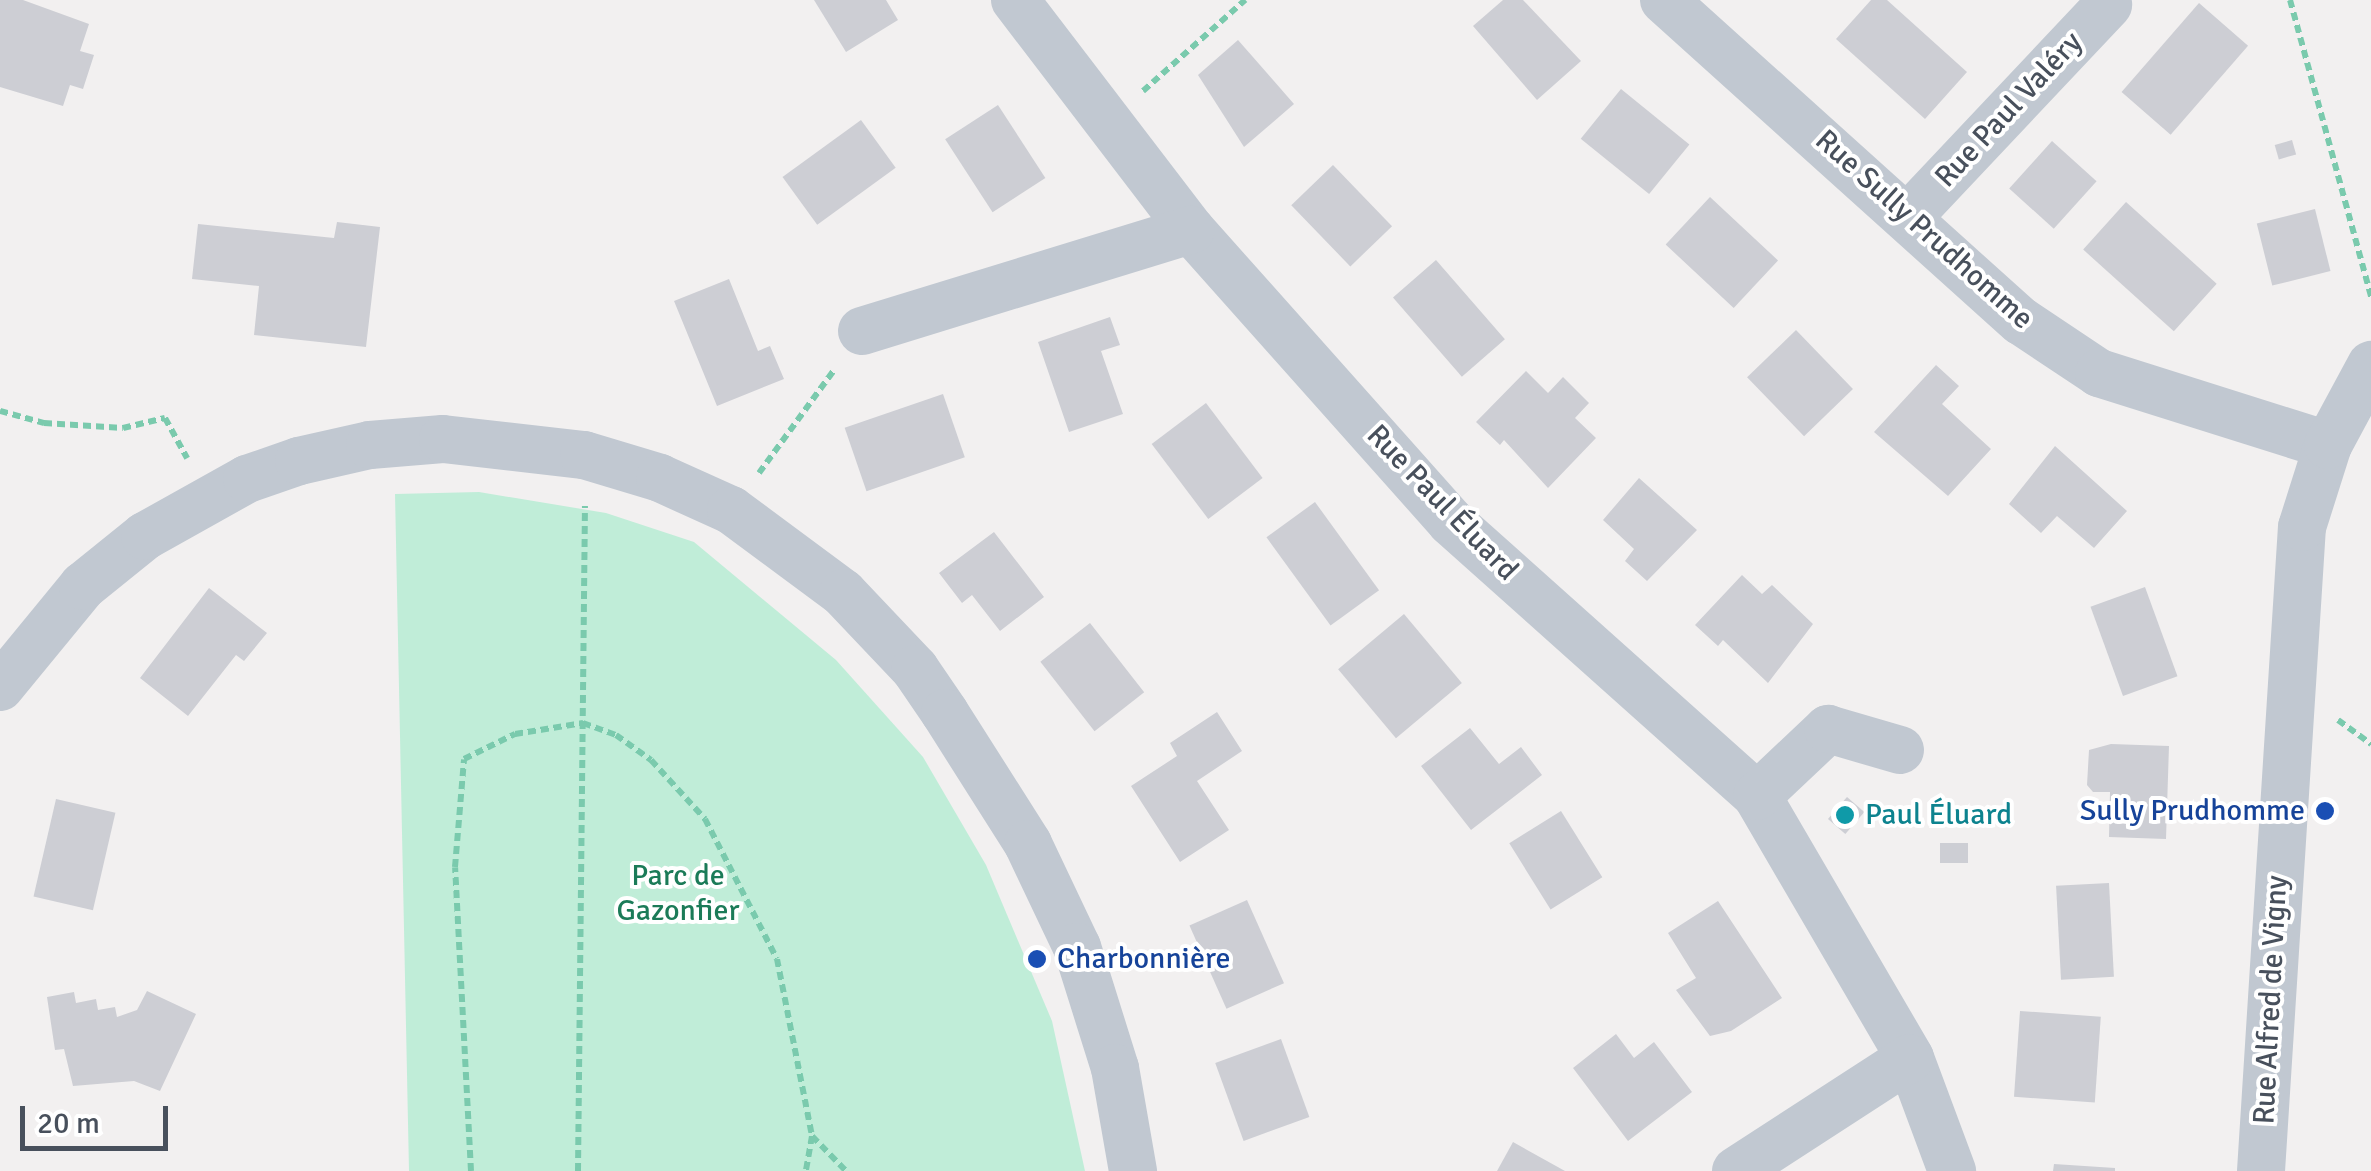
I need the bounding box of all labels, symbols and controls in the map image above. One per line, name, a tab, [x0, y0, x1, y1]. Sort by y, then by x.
street label: Rue Paul Valéry	[1928, 25, 2090, 195]
street label: Rue Sully Prudhomme	[1808, 123, 2040, 337]
street label: Rue Paul Éluard	[1359, 418, 1525, 588]
place label: Sully Prudhomme	[2080, 793, 2305, 829]
place label: Paul Éluard	[1865, 797, 2012, 833]
marker: Sully Prudhomme	[2314, 800, 2336, 822]
marker: Paul Éluard	[1834, 804, 1856, 826]
park label: Parc de Gazonfier	[617, 858, 739, 928]
street label: Rue Alfred de Vigny	[2247, 875, 2295, 1125]
place label: Charbonnière	[1057, 941, 1230, 977]
marker: Charbonnière	[1026, 948, 1048, 970]
scale bar	[25, 1086, 172, 1148]
text: 20 m	[37, 1105, 100, 1142]

